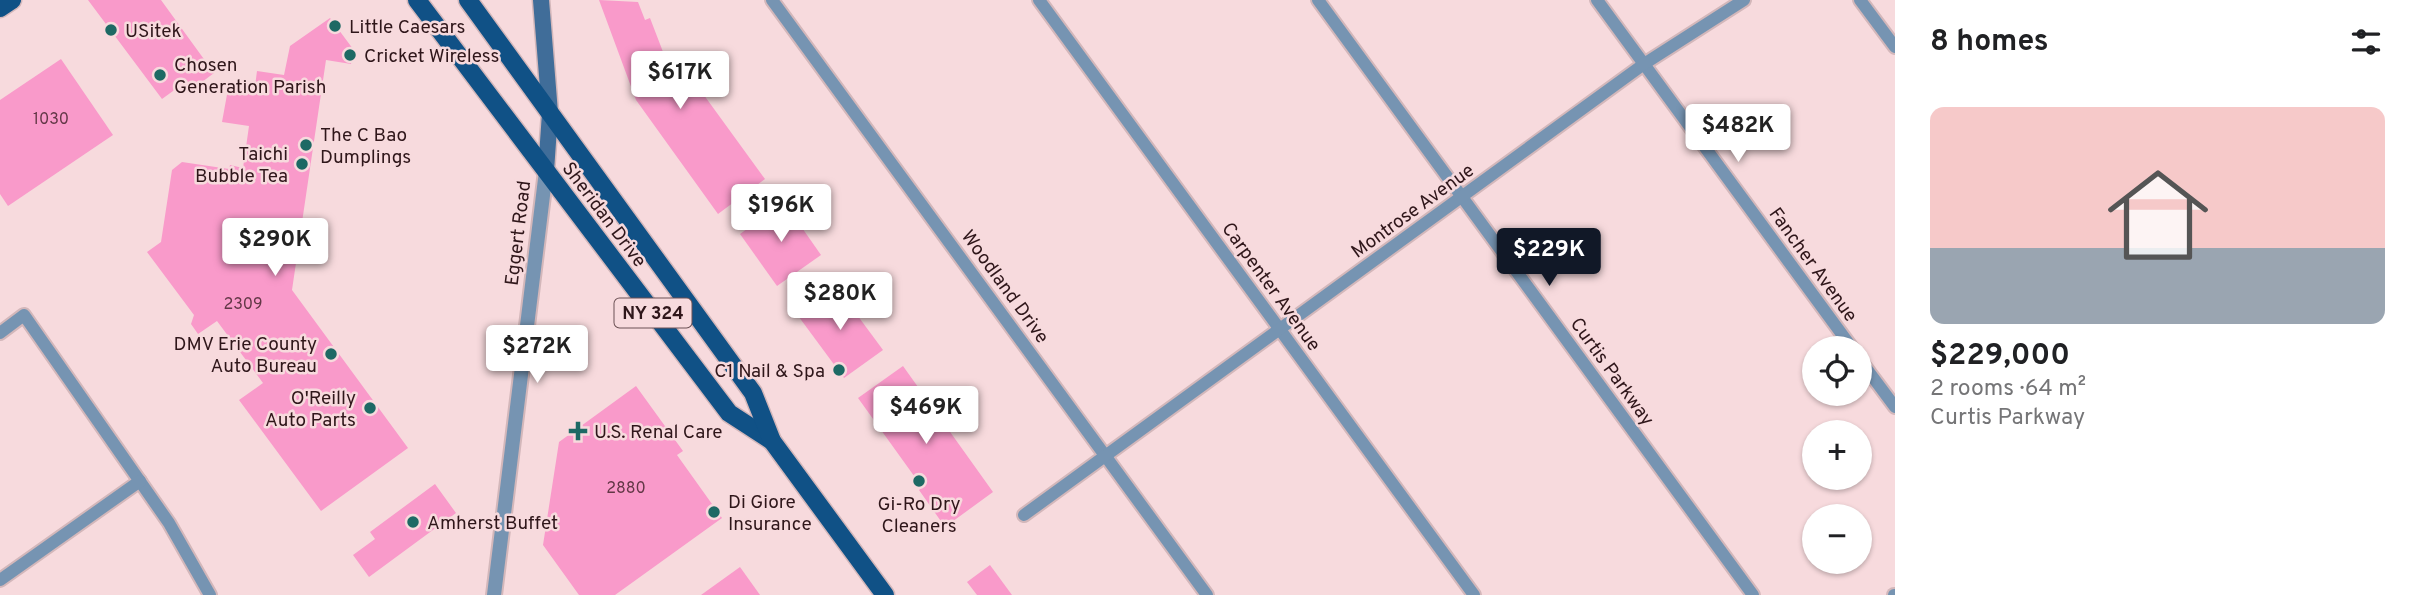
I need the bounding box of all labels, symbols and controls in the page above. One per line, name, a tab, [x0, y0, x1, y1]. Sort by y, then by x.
place label: Little Caesars	[349, 16, 466, 40]
marker: Little Caesars	[327, 18, 343, 34]
place label: USitek	[125, 20, 182, 44]
marker: USitek	[103, 22, 119, 38]
icon: filters	[2347, 23, 2385, 61]
text: 8 homes	[1930, 24, 2049, 61]
place label: Cricket Wireless	[364, 45, 500, 69]
marker: Cricket Wireless	[342, 47, 358, 63]
pin: $617K	[631, 52, 729, 111]
place label: Chosen Generation Parish	[174, 54, 326, 100]
text: $617K	[647, 59, 713, 88]
marker: Chosen Generation Parish	[152, 67, 168, 83]
pin: $482K	[1689, 104, 1787, 164]
house number: 1030	[33, 110, 69, 130]
text: $482K	[1701, 112, 1775, 141]
place label: The C Bao Dumplings	[320, 124, 411, 170]
marker: The C Bao Dumplings	[298, 137, 314, 153]
place label: Taichi Bubble Tea	[195, 143, 288, 189]
icon: home	[2095, 152, 2221, 278]
marker: Taichi Bubble Tea	[294, 156, 310, 172]
street label: Sheridan Drive	[556, 158, 651, 273]
street label: Montrose Avenue	[1347, 159, 1479, 264]
street label: Eggert Road	[501, 179, 537, 287]
pin: $196K	[732, 184, 830, 244]
text: $196K	[747, 192, 815, 221]
street label: Fancher Avenue	[1763, 203, 1862, 327]
pin: $290K	[226, 218, 324, 278]
street label: Carpenter Avenue	[1215, 218, 1325, 356]
text: $290K	[238, 226, 312, 255]
street label: Woodland Drive	[955, 226, 1054, 349]
pin: $229K	[1500, 229, 1598, 288]
text: $229K	[1513, 236, 1585, 265]
pin: $280K	[791, 272, 889, 332]
text: $280K	[803, 280, 877, 309]
house number: 2309	[223, 295, 263, 315]
road number: NY 324	[614, 298, 692, 328]
street label: Curtis Parkway	[1564, 313, 1659, 431]
pin: $272K	[488, 326, 586, 385]
place label: DMV Erie County Auto Bureau	[174, 333, 317, 379]
text: $272K	[502, 333, 572, 362]
map controls	[1802, 336, 1872, 574]
button: locate	[1802, 336, 1872, 406]
text: $229,000	[1930, 338, 2070, 375]
marker: DMV Erie County Auto Bureau	[323, 346, 339, 362]
place label: C1 Nail & Spa	[714, 360, 825, 384]
marker: C1 Nail & Spa	[831, 362, 847, 378]
text: 2 rooms · 64 m²	[1930, 375, 2086, 404]
pin: $469K	[877, 386, 975, 446]
place label: O'Reilly Auto Parts	[265, 387, 356, 433]
text: $469K	[889, 394, 963, 423]
marker: O'Reilly Auto Parts	[362, 400, 378, 416]
text: Curtis Parkway	[1930, 404, 2085, 433]
button: +	[1802, 420, 1872, 490]
marker: U.S. Renal Care	[568, 421, 588, 441]
place label: U.S. Renal Care	[594, 421, 723, 445]
marker: Gi-Ro Dry Cleaners	[911, 473, 927, 489]
house number: 2880	[606, 479, 646, 499]
place label: Di Giore Insurance	[728, 491, 812, 537]
place label: Gi-Ro Dry Cleaners	[877, 493, 961, 539]
marker: Di Giore Insurance	[706, 504, 722, 520]
button: −	[1802, 504, 1872, 574]
place label: Amherst Buffet	[427, 512, 558, 536]
marker: Amherst Buffet	[405, 514, 421, 530]

